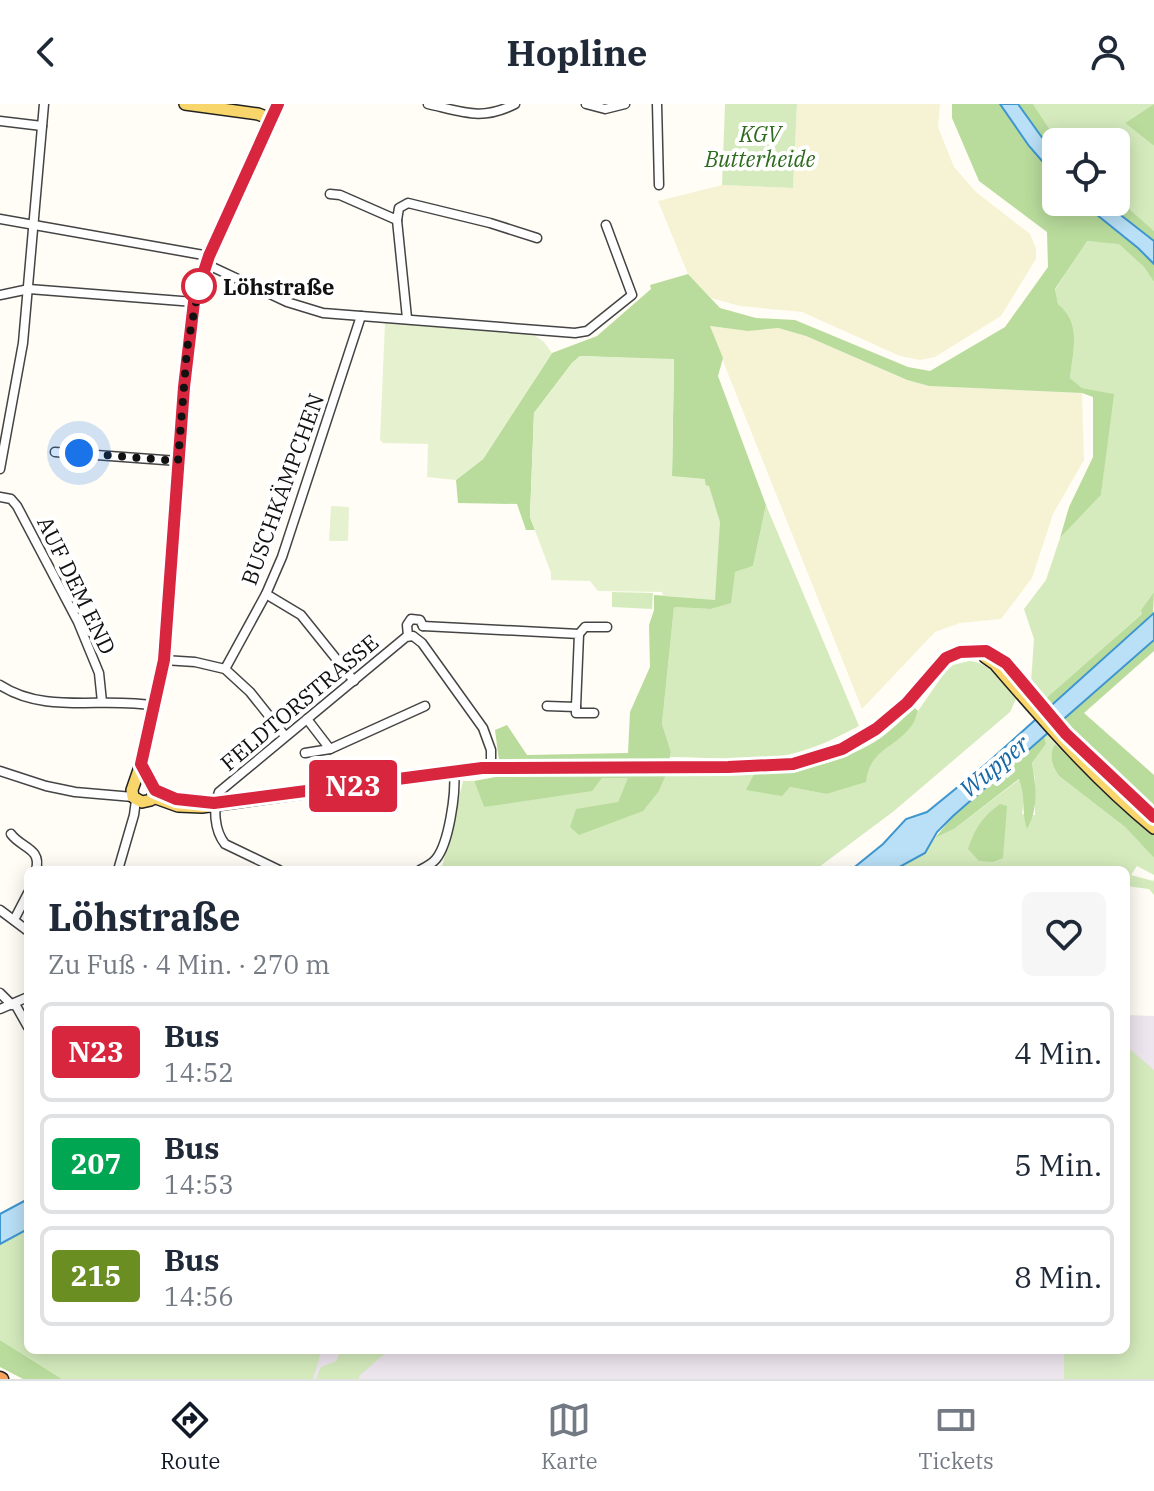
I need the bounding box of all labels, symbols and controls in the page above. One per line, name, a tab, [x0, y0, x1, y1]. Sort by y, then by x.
text: Hopline	[507, 29, 647, 76]
icon: back	[24, 30, 68, 74]
icon: person	[1086, 30, 1130, 74]
park label: KGV Butterheide	[704, 119, 815, 173]
map controls	[1042, 128, 1130, 216]
button: locate	[1042, 128, 1130, 216]
marker: Löhstraße	[182, 269, 216, 303]
place label: Löhstraße	[223, 272, 335, 301]
street label: BUSCHKÄMPCHEN	[234, 389, 330, 589]
your location	[59, 433, 99, 473]
street label: AUF DEM END	[31, 511, 123, 659]
street label: FELDTORSTRASSE	[214, 627, 384, 777]
water label: Wupper	[953, 727, 1037, 804]
line badge: N23	[307, 760, 399, 812]
text: N23	[325, 767, 381, 804]
text: Löhstraße	[48, 892, 241, 941]
button: heart	[1022, 892, 1106, 976]
text: Zu Fuß · 4 Min. · 270 m	[48, 947, 330, 981]
text: Bus	[164, 1016, 219, 1055]
text: N23	[68, 1033, 124, 1070]
text: 4 Min.	[1014, 1033, 1102, 1072]
text: 14:52	[164, 1055, 234, 1089]
text: Bus	[164, 1128, 219, 1167]
text: 207	[71, 1145, 121, 1182]
text: 5 Min.	[1014, 1145, 1102, 1184]
text: 14:53	[164, 1167, 234, 1201]
text: Bus	[164, 1240, 219, 1279]
text: 215	[71, 1257, 121, 1294]
text: 8 Min.	[1014, 1257, 1102, 1296]
text: 14:56	[164, 1279, 234, 1313]
tab: Route	[160, 1398, 220, 1475]
tab: Karte	[541, 1398, 598, 1475]
tab: Tickets	[918, 1398, 994, 1475]

